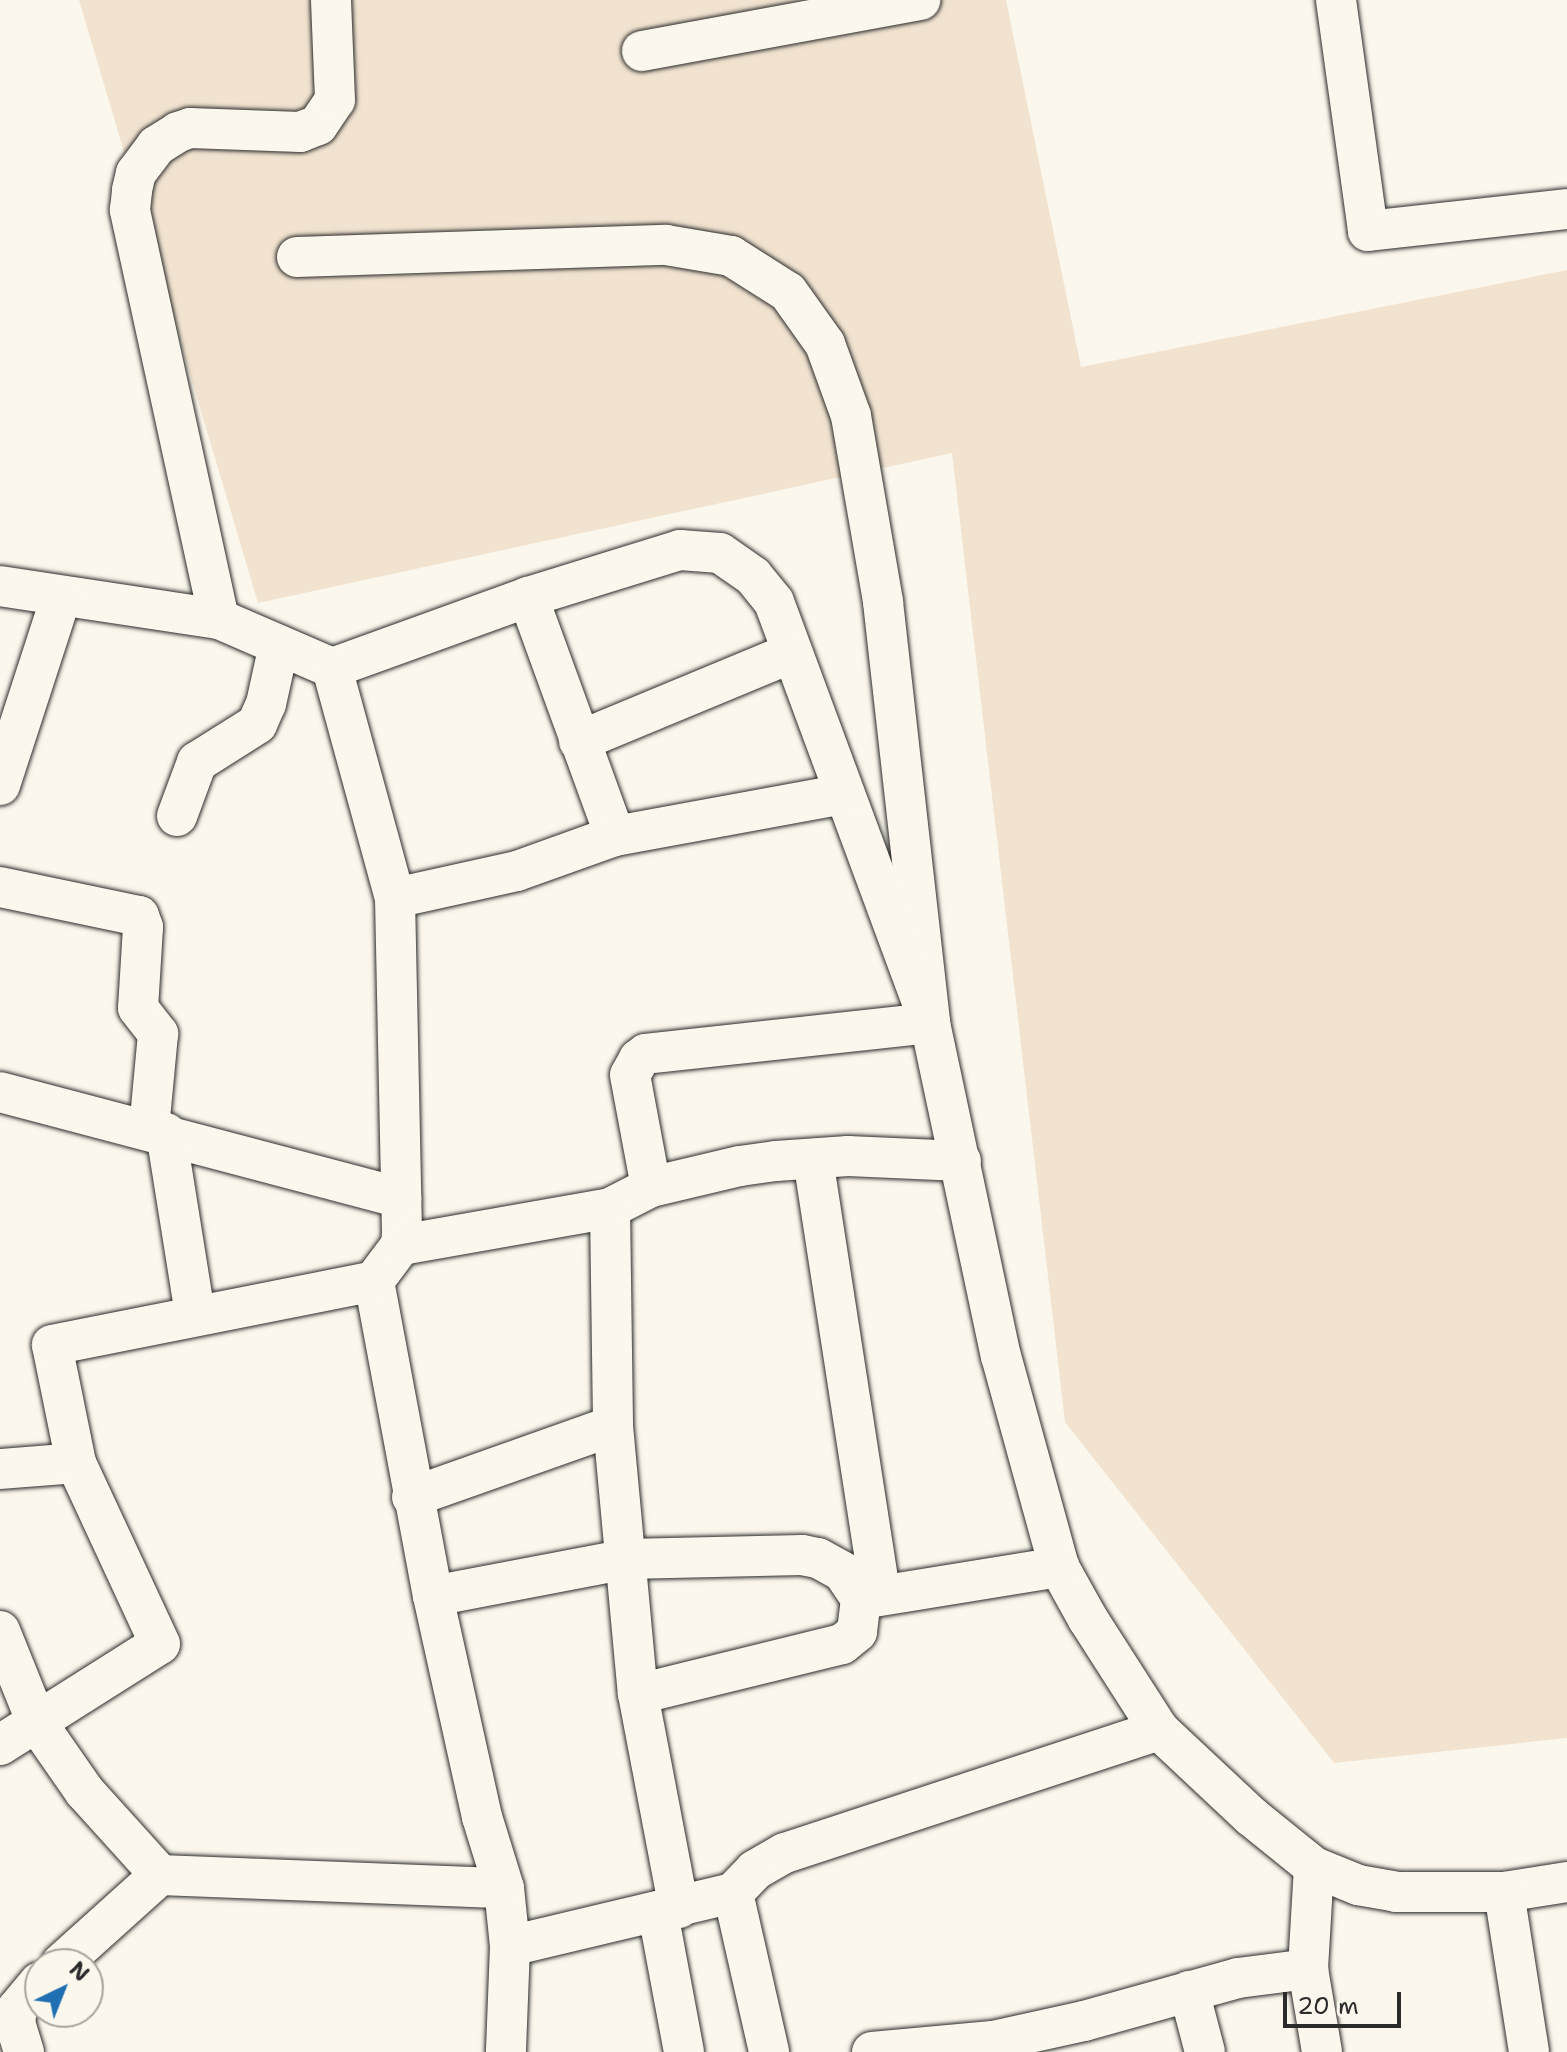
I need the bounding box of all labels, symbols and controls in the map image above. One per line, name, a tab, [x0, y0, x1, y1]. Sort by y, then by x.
north arrow	[24, 1948, 104, 2028]
text: N	[63, 1955, 96, 1988]
scale bar	[1287, 1976, 1405, 2026]
text: 20 m	[1297, 1990, 1359, 2022]

